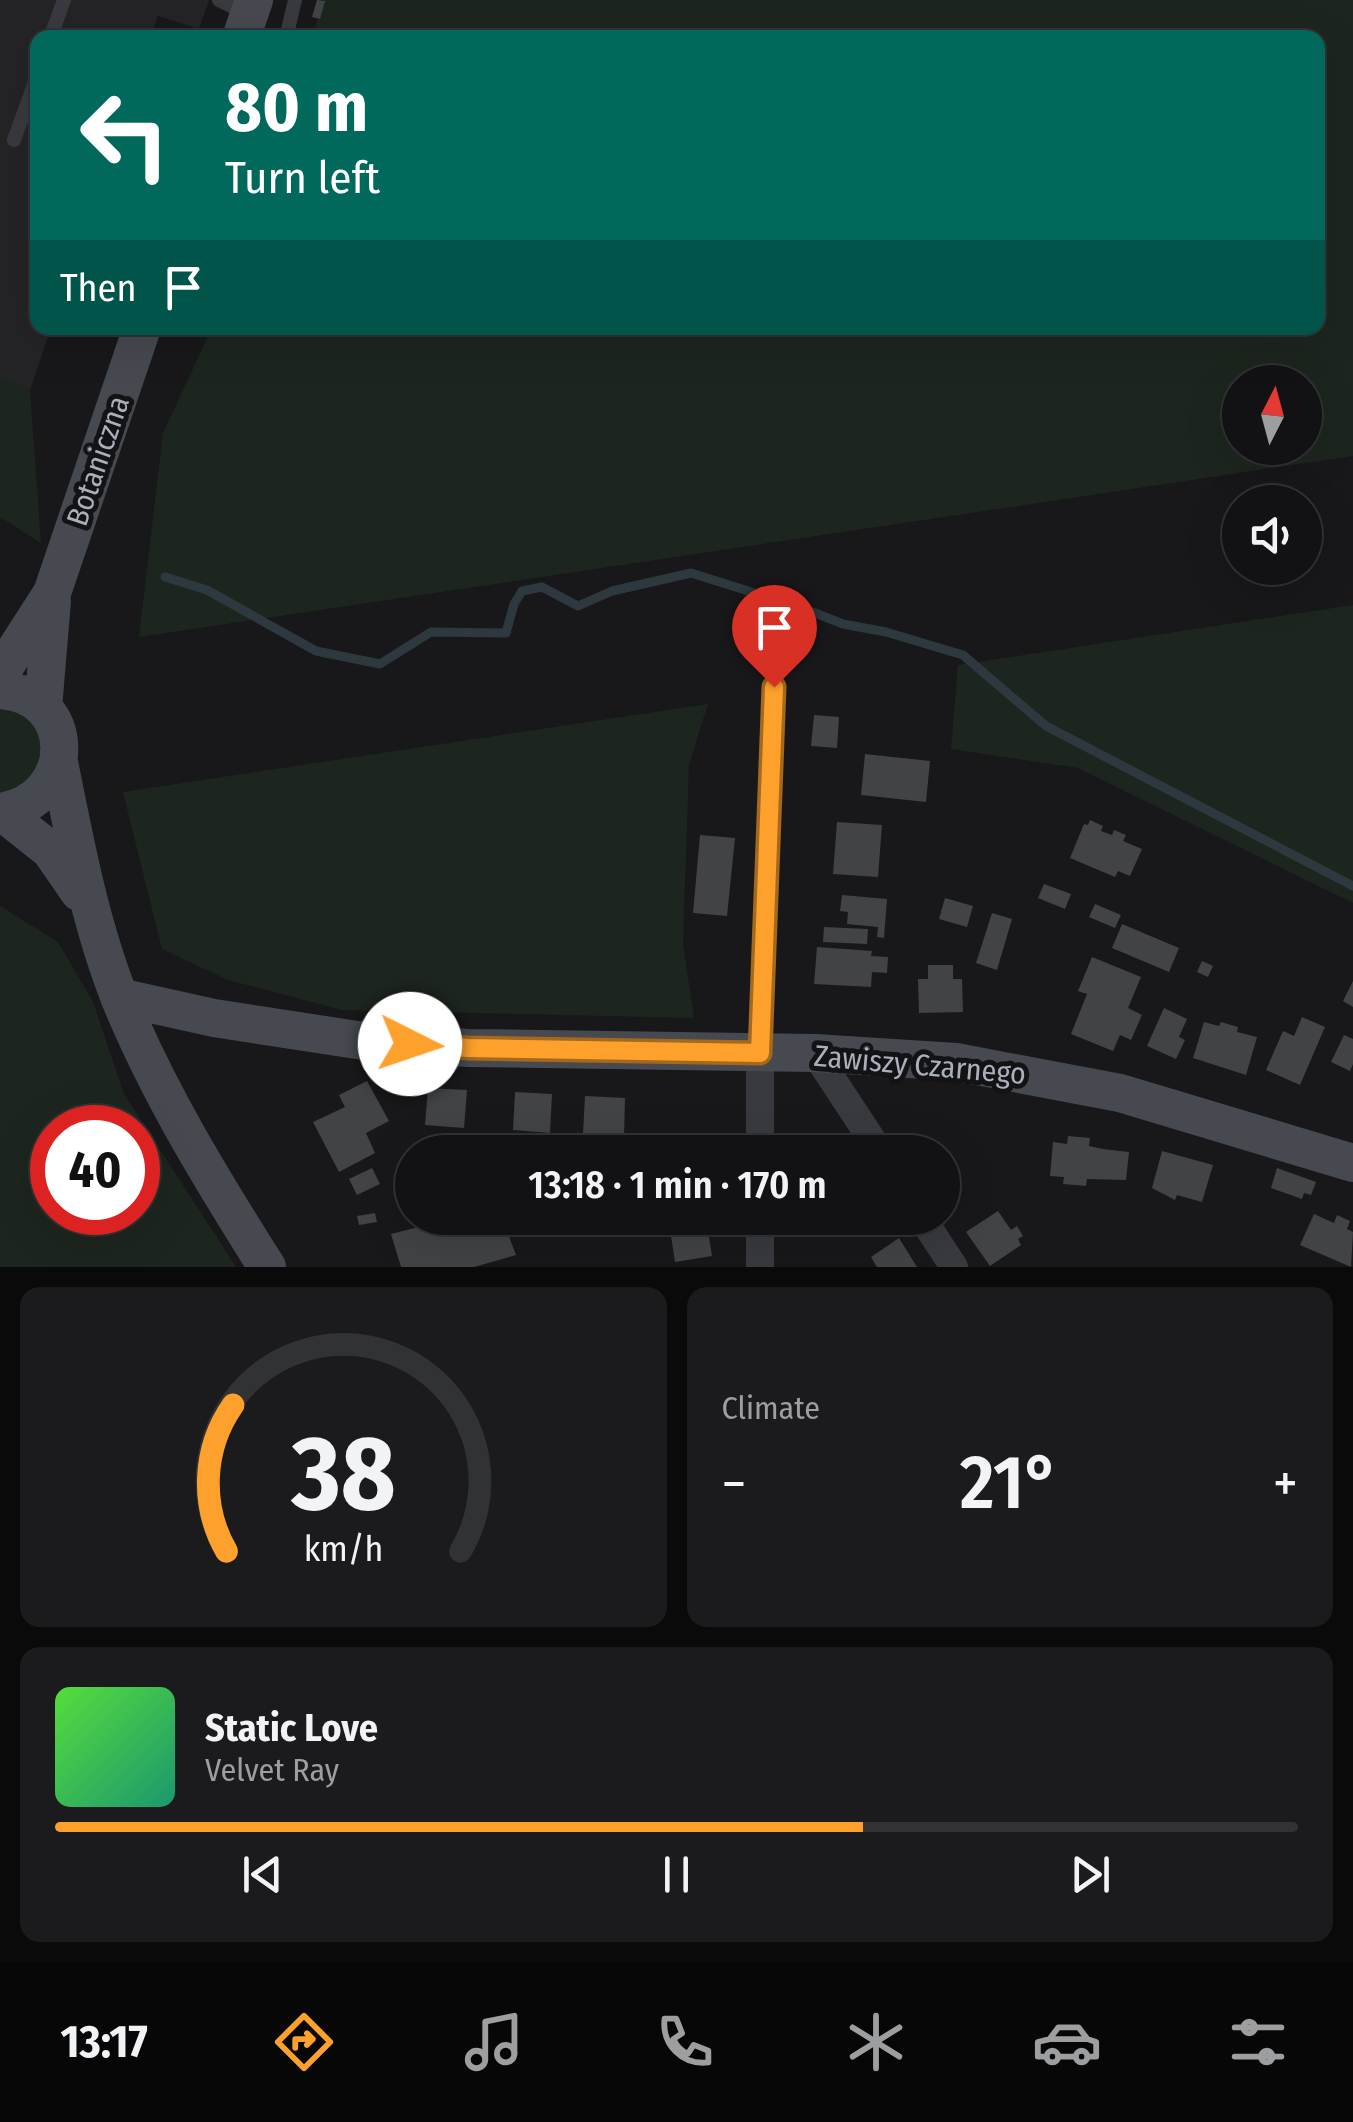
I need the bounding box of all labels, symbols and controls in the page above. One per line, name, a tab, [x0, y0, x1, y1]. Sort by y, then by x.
text: 80 m	[225, 66, 368, 150]
icon: left	[60, 70, 190, 200]
text: Turn left	[225, 151, 380, 205]
icon: arrive	[156, 260, 211, 315]
text: Then	[60, 265, 136, 311]
north arrow	[1222, 365, 1322, 465]
map controls	[1222, 365, 1322, 585]
street label: Botaniczna	[59, 391, 137, 531]
button: sound	[1222, 485, 1322, 585]
pin	[732, 585, 817, 688]
icon: arrive	[747, 600, 802, 655]
position arrow	[358, 992, 462, 1096]
street label: Zawiszy Czarnego	[813, 1038, 1027, 1092]
speed limit sign: 40	[30, 1105, 160, 1235]
text: 13:18 · 1 min · 170 m	[528, 1162, 827, 1208]
text: Climate	[722, 1389, 820, 1427]
text: 38	[290, 1412, 395, 1537]
text: 21°	[960, 1438, 1059, 1528]
text: −	[722, 1451, 746, 1517]
text: +	[1273, 1451, 1298, 1517]
text: km/h	[303, 1528, 383, 1570]
text: Static Love	[205, 1705, 378, 1751]
text: Velvet Ray	[205, 1751, 339, 1789]
icon: previous	[235, 1847, 290, 1902]
icon: pause	[649, 1847, 704, 1902]
icon: next	[1063, 1847, 1118, 1902]
icon: directions	[269, 2007, 339, 2077]
icon: music	[459, 2007, 529, 2077]
icon: phone	[650, 2007, 720, 2077]
icon: climate	[841, 2007, 911, 2077]
icon: car	[1032, 2007, 1102, 2077]
icon: filters	[1223, 2007, 1293, 2077]
text: 13:17	[60, 2015, 148, 2069]

